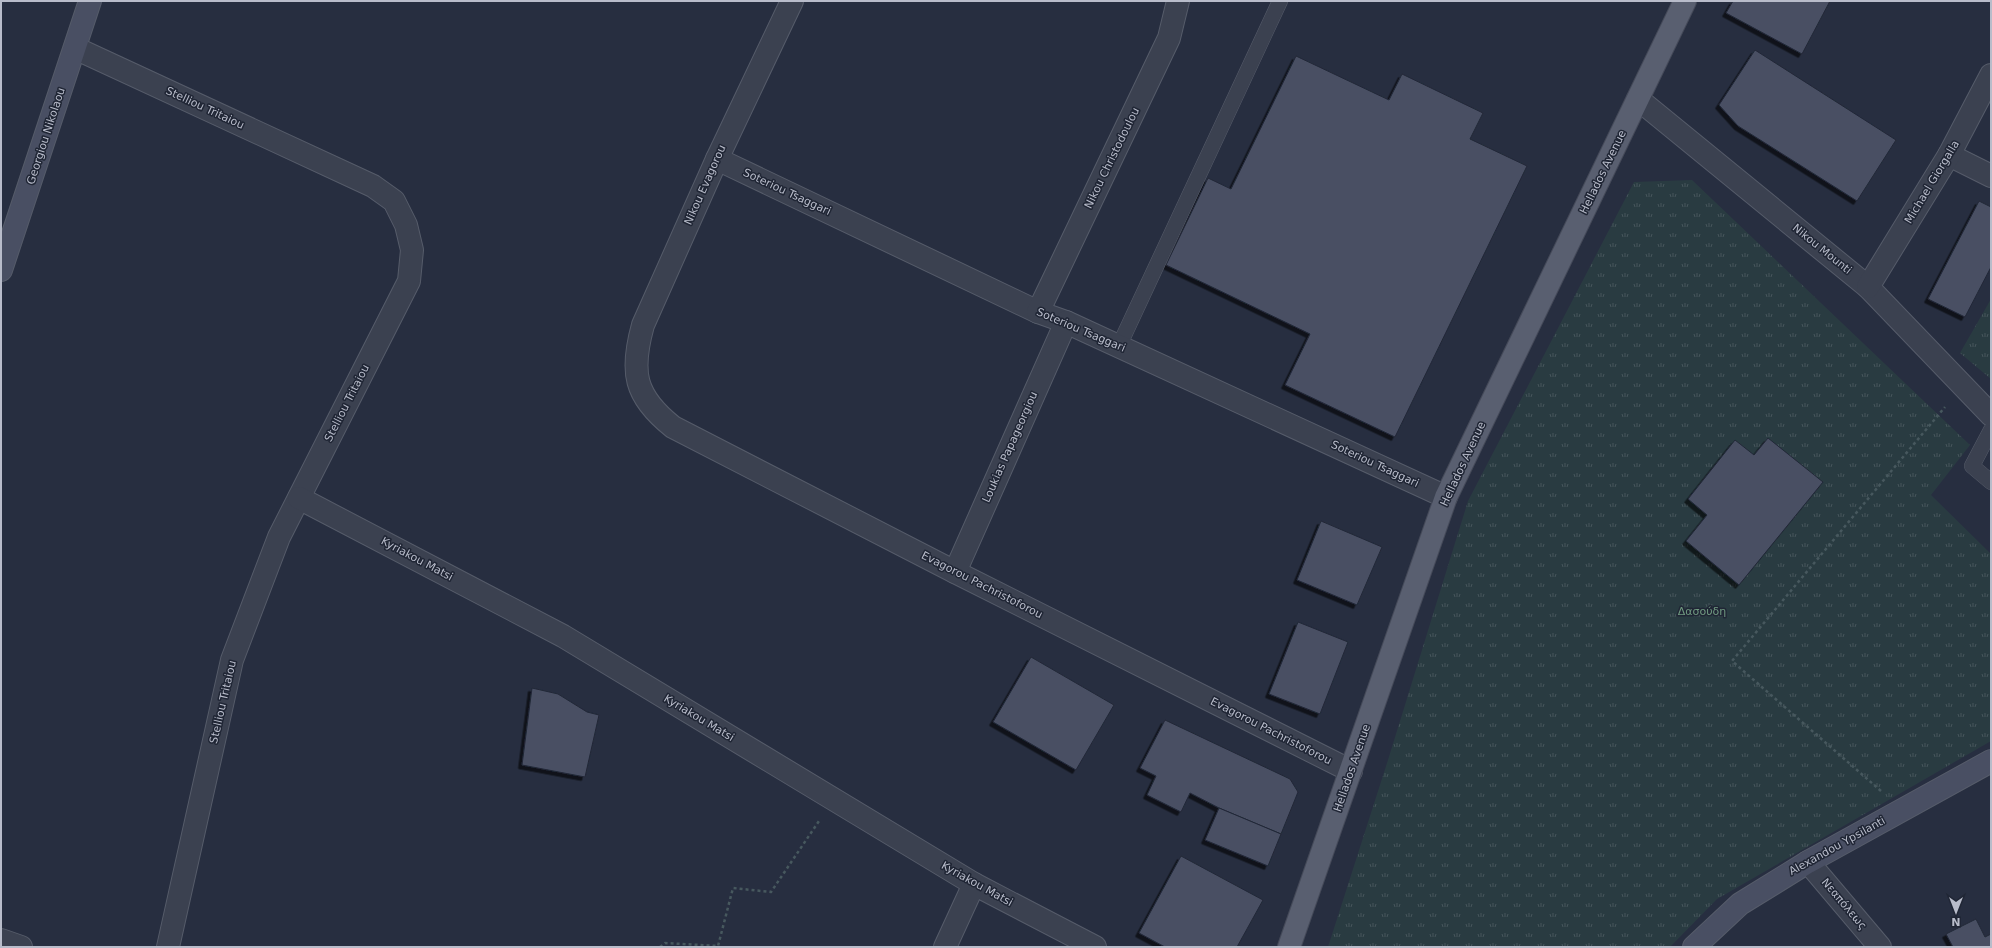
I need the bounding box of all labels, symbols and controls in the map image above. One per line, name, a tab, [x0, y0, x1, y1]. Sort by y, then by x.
street label: Stelliou Tritaiou	[164, 84, 246, 132]
street label: Georgiou Nikolaou	[24, 86, 68, 186]
street label: Nikou Christodoulou	[1082, 105, 1142, 211]
street label: Hellados Avenue	[1577, 128, 1629, 216]
street label: Michael Giorgalla	[1902, 138, 1962, 226]
street label: Nikou Evagorou	[681, 143, 729, 227]
street label: Soteriou Tsaggari	[741, 166, 833, 218]
street label: Nikou Mounti	[1790, 221, 1854, 277]
street label: Soteriou Tsaggari	[1035, 305, 1127, 355]
street label: Stelliou Tritaiou	[322, 362, 372, 444]
street label: Loukias Papageorgiou	[980, 389, 1040, 505]
street label: Hellados Avenue	[1438, 419, 1488, 508]
street label: Soteriou Tsaggari	[1329, 438, 1421, 490]
street label: Kyriakou Matsi	[379, 535, 455, 583]
street label: Evagorou Pachristoforou	[919, 549, 1045, 621]
park label: Δασούδη	[1678, 605, 1726, 618]
street label: Stelliou Tritaiou	[207, 659, 239, 745]
street label: Kyriakou Matsi	[661, 692, 737, 744]
street label: Evagorou Pachristoforou	[1208, 695, 1334, 767]
street label: Hellados Avenue	[1331, 722, 1373, 813]
street label: Alexandou Ypsilanti	[1787, 814, 1887, 878]
street label: Kyriakou Matsi	[939, 859, 1015, 909]
street label: Νεαπόλεως	[1819, 876, 1869, 932]
north arrow	[1936, 892, 1976, 932]
text: N	[1951, 915, 1961, 928]

